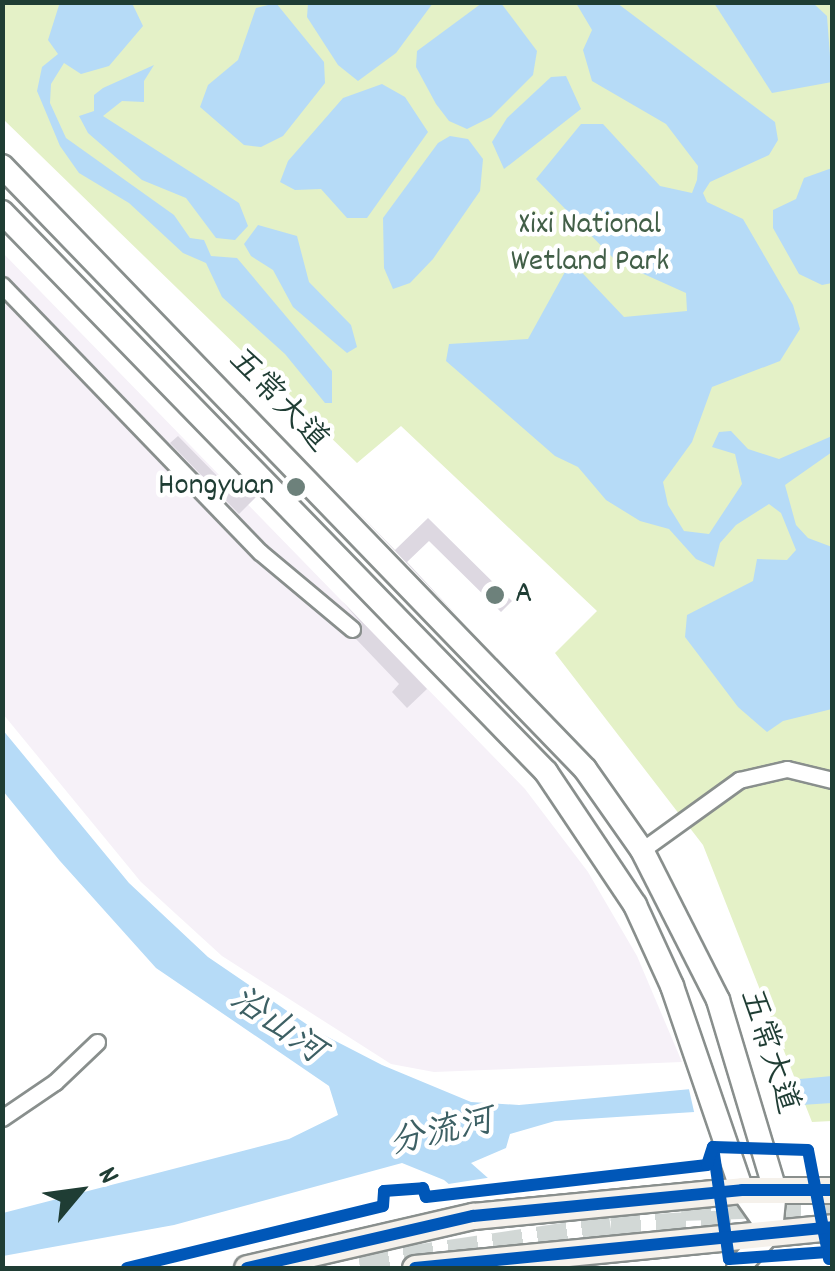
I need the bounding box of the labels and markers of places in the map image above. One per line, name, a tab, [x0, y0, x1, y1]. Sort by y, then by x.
place label: Hongyuan	[158, 468, 274, 506]
marker: Hongyuan	[283, 474, 309, 500]
place label: A	[515, 576, 532, 614]
marker: A	[484, 584, 506, 606]

